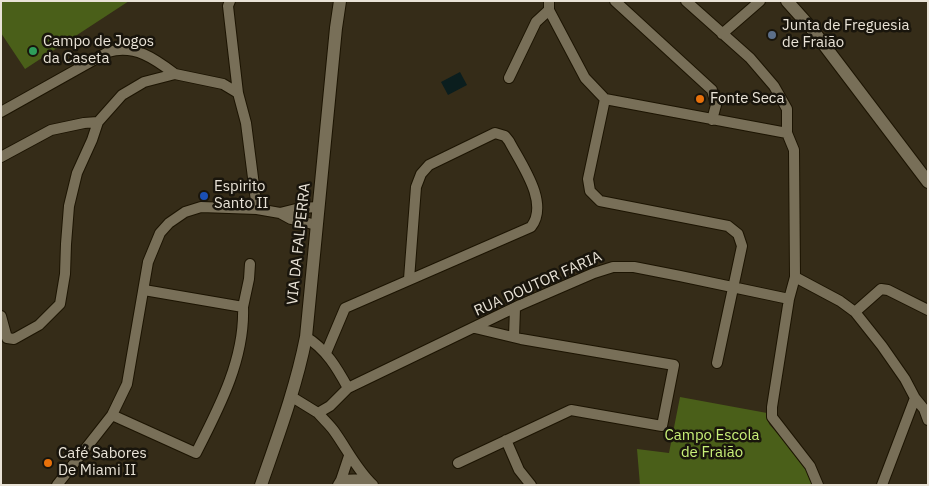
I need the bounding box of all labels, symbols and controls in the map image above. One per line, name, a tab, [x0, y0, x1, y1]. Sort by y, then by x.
place label: Junta de Freguesia de Fraião	[782, 17, 909, 52]
marker: Junta de Freguesia de Fraião	[766, 29, 778, 41]
place label: Campo de Jogos da Caseta	[43, 33, 154, 68]
marker: Campo de Jogos da Caseta	[27, 45, 39, 57]
place label: Fonte Seca	[710, 90, 784, 108]
marker: Fonte Seca	[694, 93, 706, 105]
place label: Espirito Santo II	[214, 178, 268, 213]
street label: VIA DA FALPERRA	[284, 182, 314, 306]
marker: Espirito Santo II	[198, 190, 210, 202]
street label: RUA DOUTOR FARIA	[471, 248, 605, 320]
park label: Campo Escola de Fraião	[664, 427, 760, 462]
place label: Café Sabores De Miami II	[58, 445, 147, 480]
marker: Café Sabores De Miami II	[42, 457, 54, 469]

